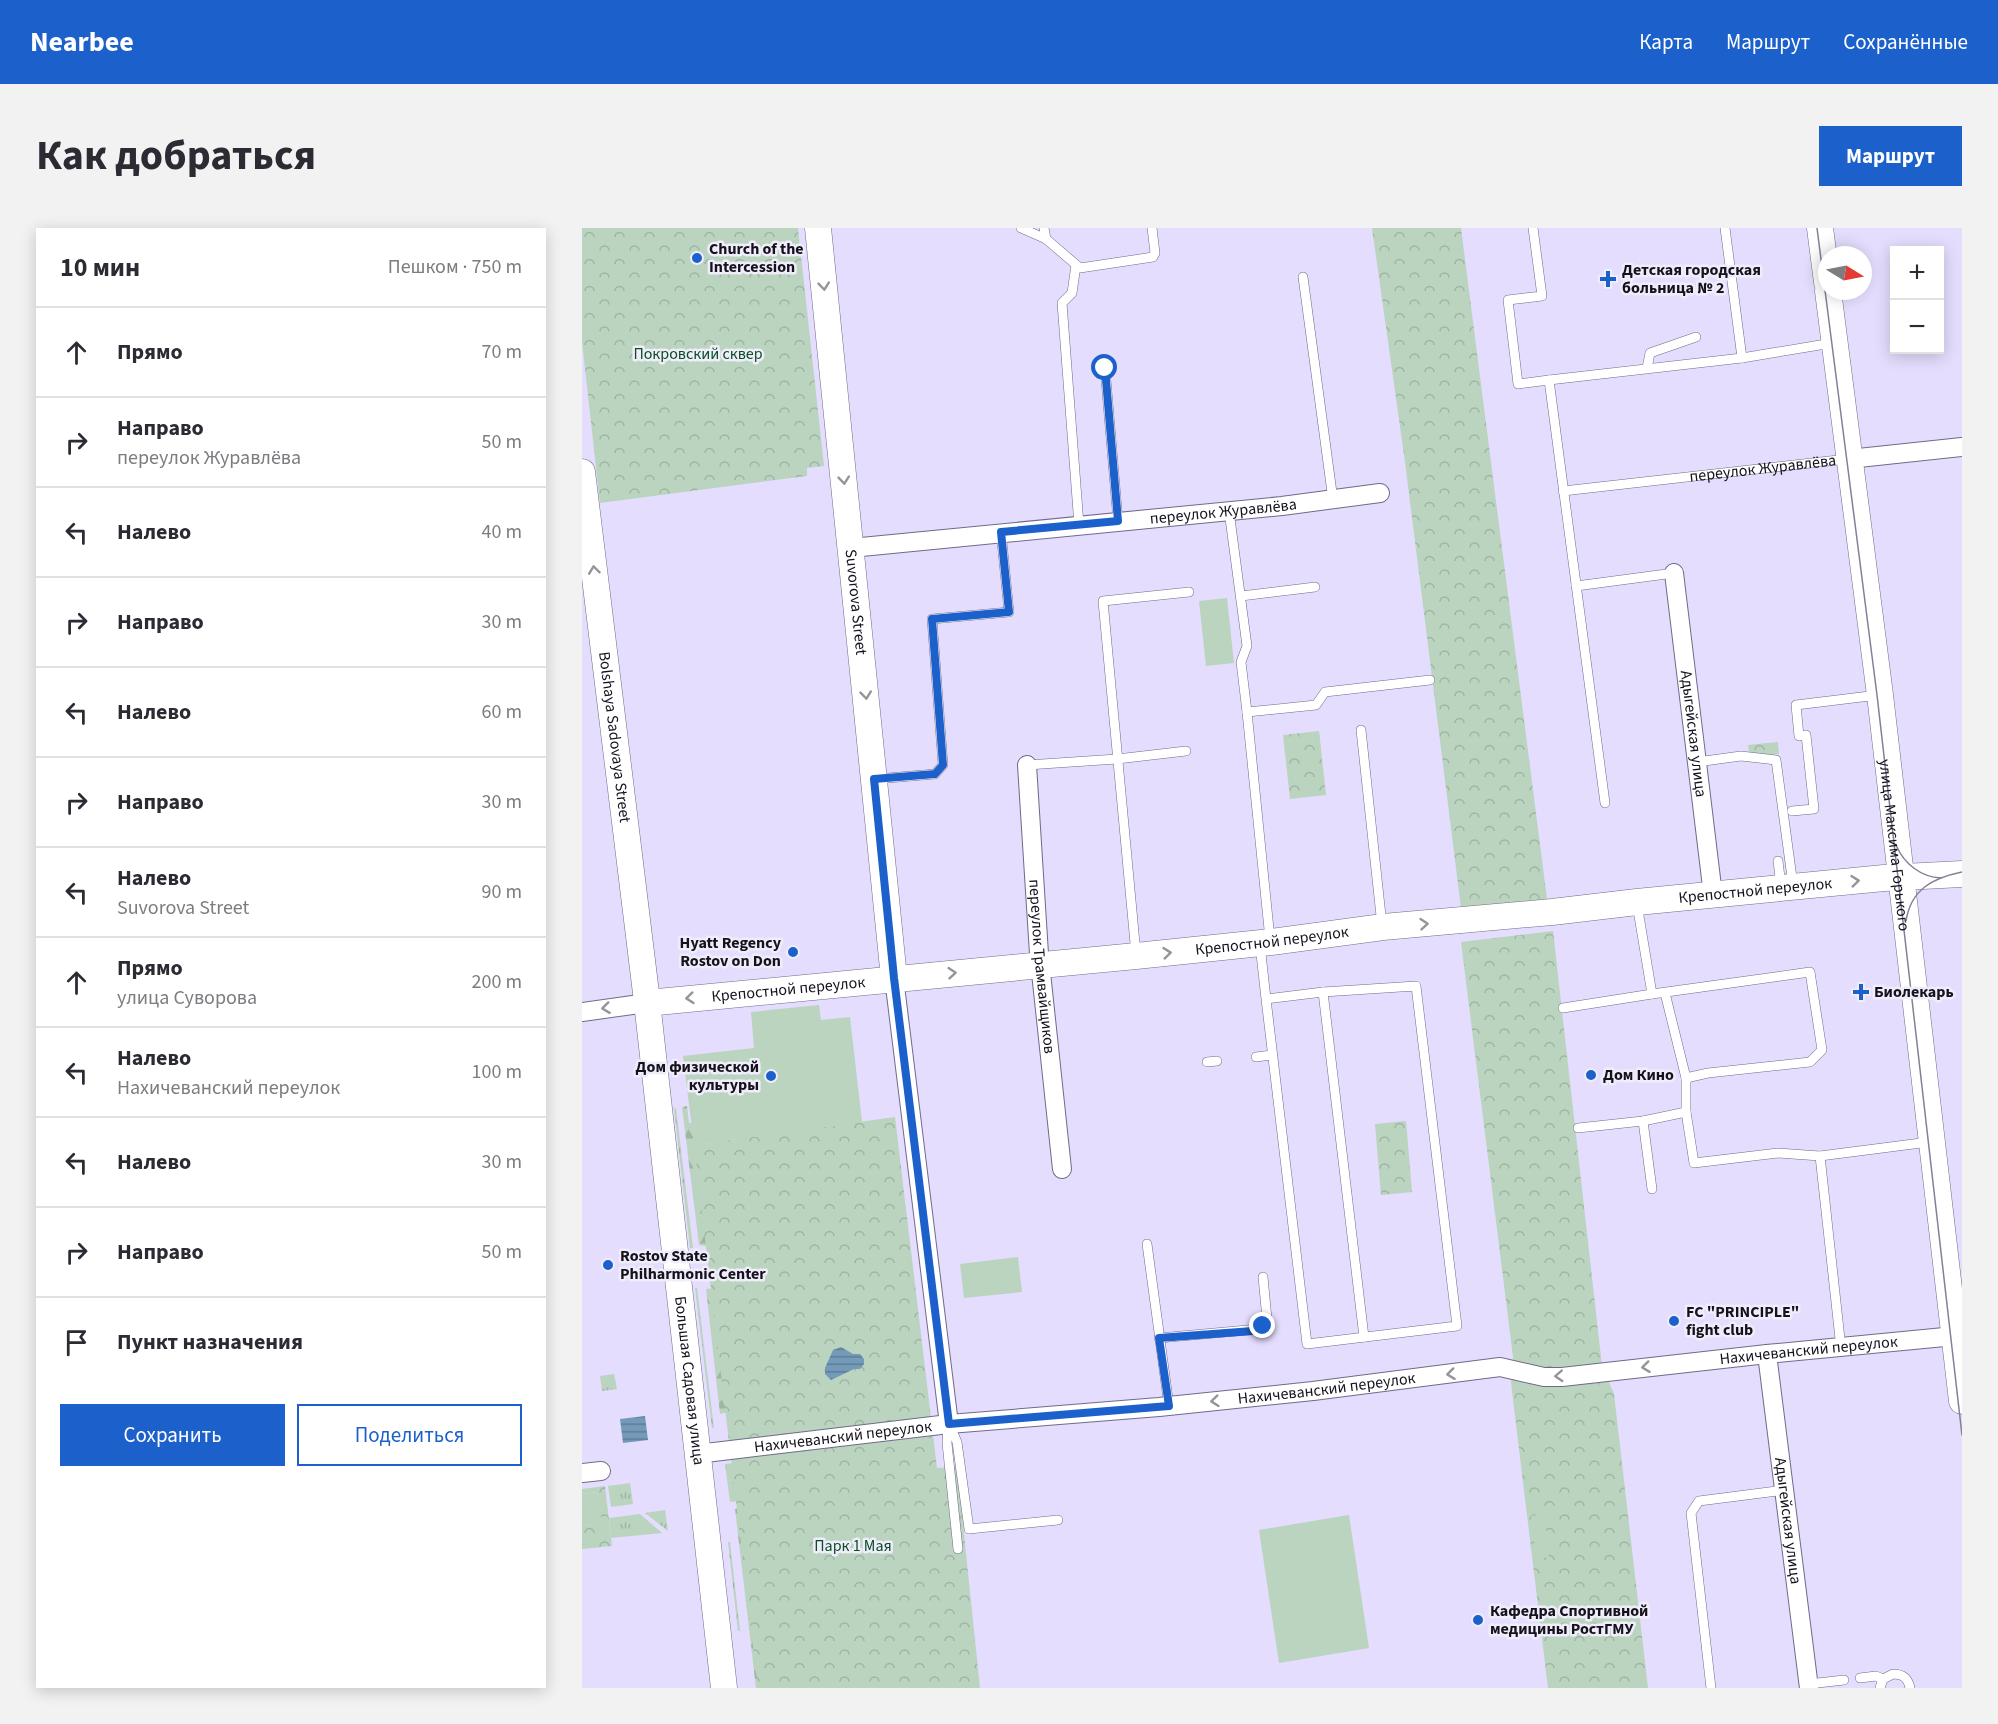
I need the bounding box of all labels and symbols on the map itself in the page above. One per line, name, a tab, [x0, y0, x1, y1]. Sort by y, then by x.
place label: Church of the Intercession	[709, 238, 804, 278]
north arrow	[1818, 246, 1872, 300]
marker: Church of the Intercession	[690, 251, 704, 265]
place label: Детская городская больница № 2	[1622, 259, 1761, 299]
marker: Детская городская больница № 2	[1599, 270, 1617, 288]
one-way arrow	[817, 282, 830, 291]
park label: Покровский сквер	[633, 343, 763, 365]
route start	[1091, 354, 1117, 380]
street label: переулок Журавлёва	[1688, 449, 1837, 488]
one-way arrow	[837, 476, 849, 485]
street label: переулок Журавлёва	[1149, 493, 1298, 530]
street label: Suvorova Street	[840, 548, 872, 656]
one-way arrow	[588, 565, 601, 574]
street label: Bolshaya Sadovaya Street	[593, 650, 636, 824]
street label: Адыгейская улица	[1675, 669, 1712, 799]
one-way arrow	[859, 691, 872, 700]
street label: улица Максима Горького	[1873, 758, 1915, 932]
street label: Крепостной переулок	[1677, 872, 1833, 909]
one-way arrow	[1851, 875, 1860, 888]
street label: переулок Трамвайщиков	[1023, 879, 1061, 1055]
one-way arrow	[1419, 918, 1428, 931]
street label: Крепостной переулок	[1194, 921, 1350, 961]
place label: Hyatt Regency Rostov on Don	[680, 932, 782, 972]
marker: Hyatt Regency Rostov on Don	[786, 945, 800, 959]
one-way arrow	[1163, 947, 1172, 960]
one-way arrow	[948, 967, 957, 980]
street label: Крепостной переулок	[711, 971, 866, 1008]
place label: Биолекарь	[1874, 981, 1954, 1003]
marker: Биолекарь	[1852, 983, 1870, 1001]
one-way arrow	[685, 991, 694, 1004]
one-way arrow	[602, 1002, 611, 1014]
place label: Дом физической культуры	[636, 1056, 759, 1096]
place label: Дом Кино	[1603, 1064, 1674, 1086]
marker: Дом Кино	[1584, 1068, 1598, 1082]
marker: Дом физической культуры	[764, 1069, 778, 1083]
place label: Rostov State Philharmonic Center	[620, 1245, 766, 1285]
marker: Rostov State Philharmonic Center	[601, 1258, 615, 1272]
street label: Большая Садовая улица	[669, 1295, 710, 1466]
place label: FC "PRINCIPLE" fight club	[1686, 1301, 1799, 1341]
route end	[1249, 1312, 1275, 1338]
marker: FC "PRINCIPLE" fight club	[1667, 1314, 1681, 1328]
street label: Нахичеванский переулок	[1718, 1331, 1899, 1370]
one-way arrow	[1641, 1360, 1650, 1373]
street label: Нахичеванский переулок	[1237, 1367, 1417, 1410]
one-way arrow	[1446, 1367, 1455, 1379]
one-way arrow	[1555, 1370, 1564, 1383]
one-way arrow	[1211, 1394, 1220, 1407]
street label: Нахичеванский переулок	[753, 1415, 933, 1458]
street label: Адыгейская улица	[1769, 1456, 1807, 1585]
park label: Парк 1 Мая	[814, 1535, 892, 1557]
place label: Кафедра Спортивной медицины РостГМУ	[1490, 1600, 1648, 1640]
marker: Кафедра Спортивной медицины РостГМУ	[1471, 1613, 1485, 1627]

